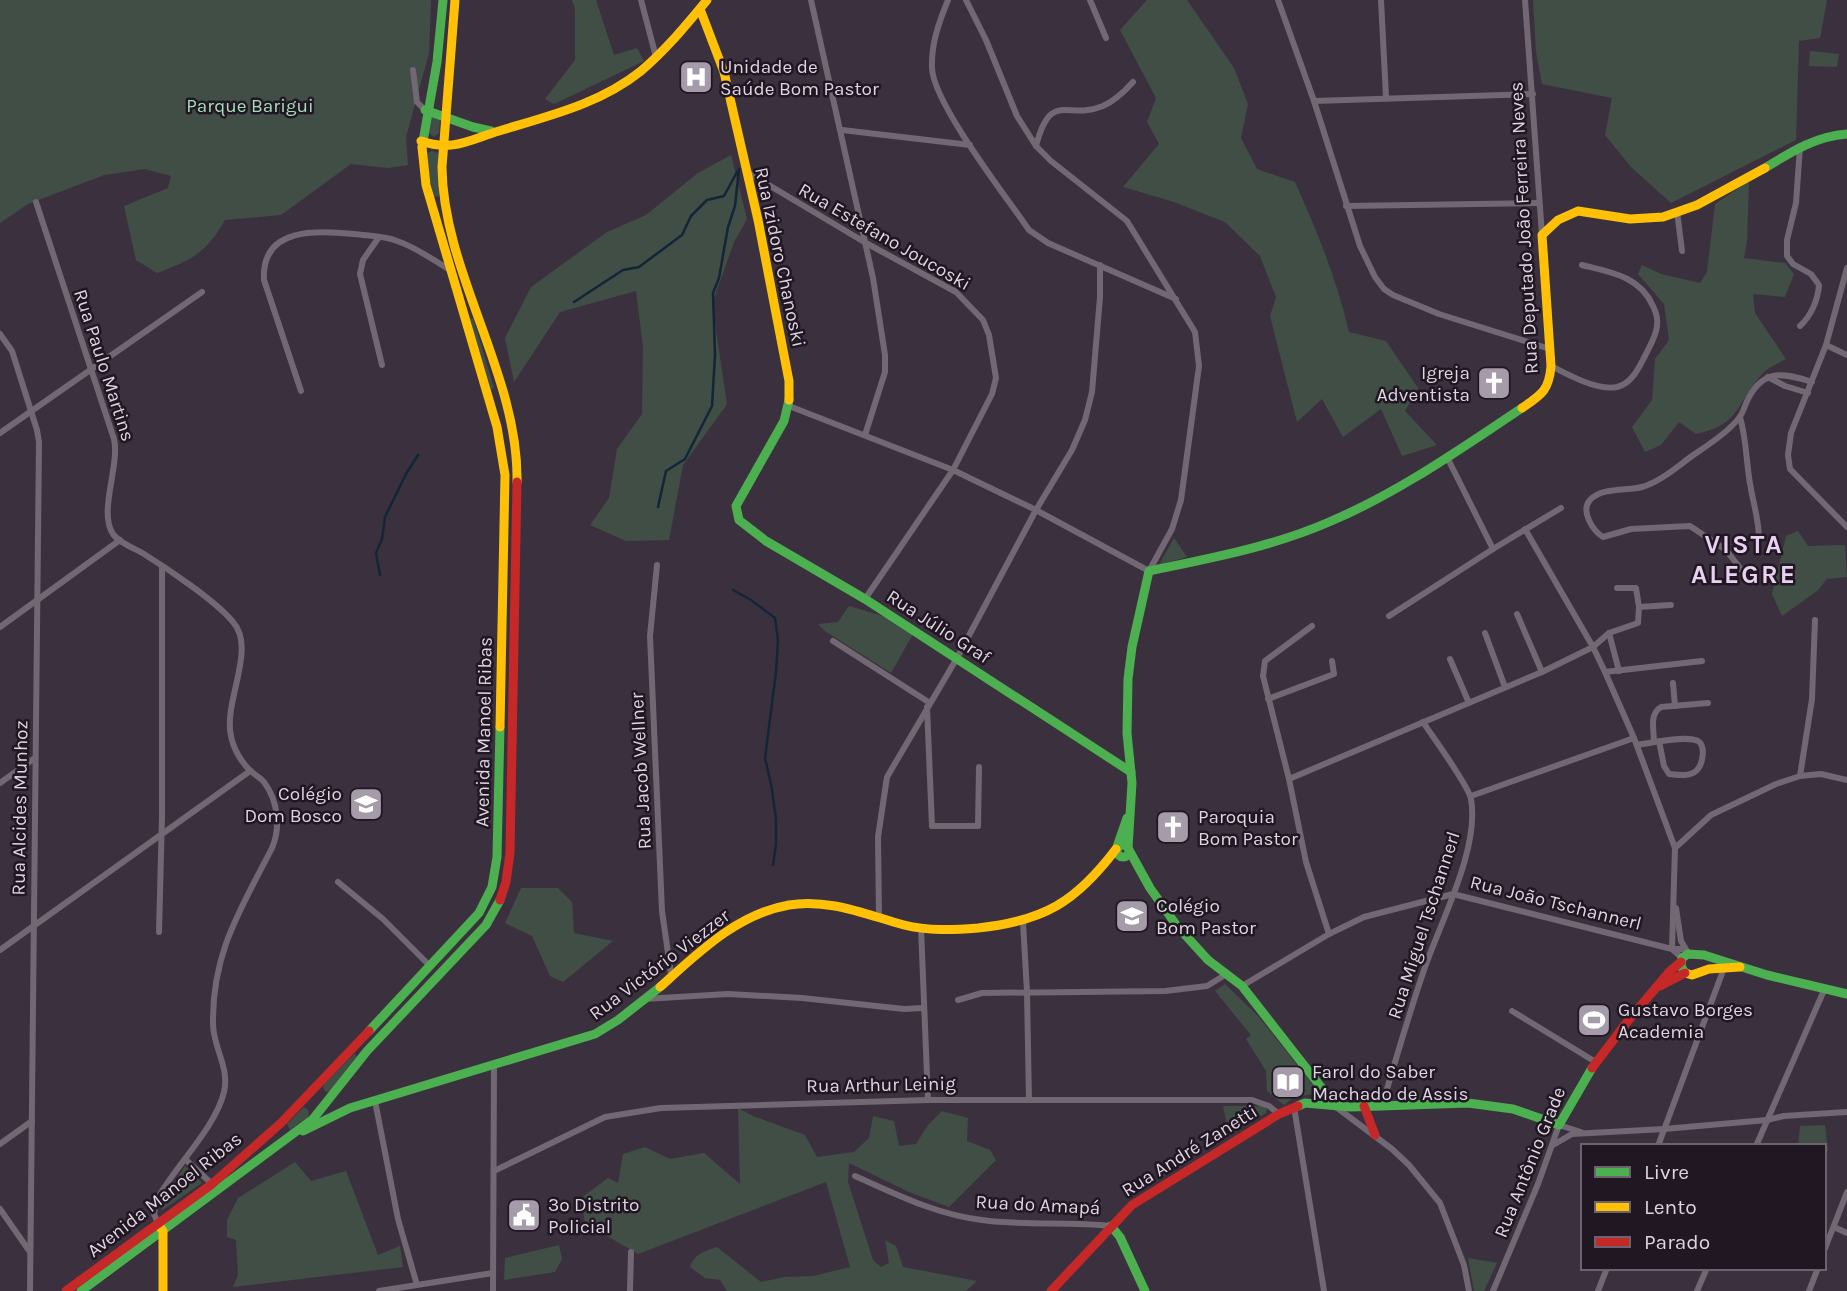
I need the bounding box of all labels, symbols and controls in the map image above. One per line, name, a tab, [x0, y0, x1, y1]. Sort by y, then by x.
place label: Unidade de Saúde Bom Pastor	[720, 56, 879, 100]
hospital icon: Unidade de Saúde Bom Pastor	[677, 58, 715, 96]
street label: Rua Deputado João Ferreira Neves	[1505, 81, 1543, 375]
park label: Parque Barigui	[186, 95, 314, 117]
street label: Rua Izidoro Chanoski	[750, 165, 810, 349]
street label: Rua Estefano Joucoski	[795, 179, 974, 295]
street label: Rua Paulo Martins	[69, 287, 139, 444]
place label: Igreja Adventista	[1377, 362, 1470, 406]
church icon: Igreja Adventista	[1475, 364, 1513, 402]
district label: VISTA ALEGRE	[1691, 529, 1797, 590]
street label: Rua Júlio Graf	[882, 585, 995, 669]
street label: Avenida Manoel Ribas	[471, 637, 497, 827]
street label: Rua Jacob Wellner	[626, 692, 656, 850]
street label: Rua Alcides Munhoz	[7, 720, 33, 896]
place label: Colégio Dom Bosco	[244, 783, 342, 827]
school or university icon: Colégio Dom Bosco	[347, 785, 385, 823]
place label: Paroquia Bom Pastor	[1198, 806, 1298, 850]
church icon: Paroquia Bom Pastor	[1154, 808, 1192, 846]
street label: Rua Miguel Tschannerl	[1383, 829, 1465, 1022]
street label: Rua João Tschannerl	[1468, 871, 1644, 935]
place label: Colégio Bom Pastor	[1156, 895, 1256, 939]
school or university icon: Colégio Bom Pastor	[1113, 897, 1151, 935]
street label: Rua Victório Viezzer	[585, 905, 734, 1025]
place label: Gustavo Borges Academia	[1618, 999, 1753, 1043]
sports icon: Gustavo Borges Academia	[1575, 1001, 1613, 1039]
place label: Farol do Saber Machado de Assis	[1312, 1061, 1469, 1105]
library icon: Farol do Saber Machado de Assis	[1269, 1063, 1307, 1101]
street label: Rua Arthur Leinig	[806, 1073, 956, 1097]
street label: Rua Antônio Grade	[1490, 1084, 1570, 1241]
street label: Rua André Zanetti	[1118, 1100, 1261, 1201]
street label: Avenida Manoel Ribas	[83, 1128, 246, 1262]
legend	[1581, 1144, 1826, 1270]
text: Livre	[1644, 1160, 1689, 1184]
street label: Rua do Amapá	[975, 1191, 1101, 1219]
place label: 3º Distrito Policial	[548, 1194, 640, 1238]
text: Lento	[1644, 1195, 1697, 1219]
public building icon: 3º Distrito Policial	[505, 1196, 543, 1234]
text: Parado	[1644, 1230, 1710, 1254]

